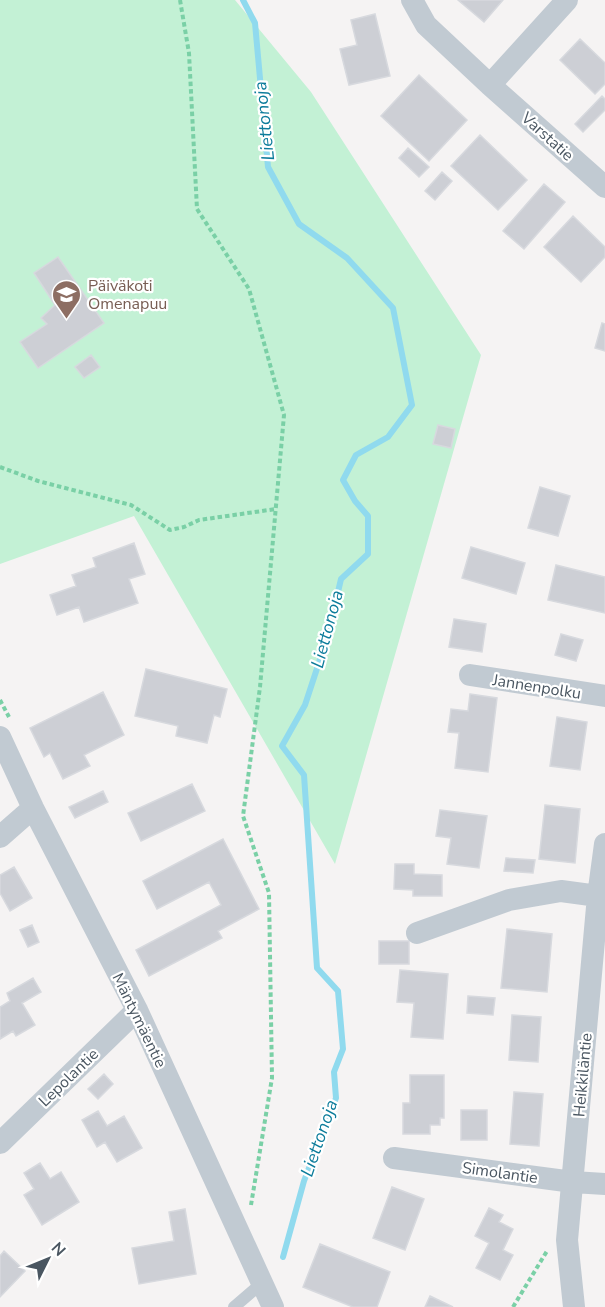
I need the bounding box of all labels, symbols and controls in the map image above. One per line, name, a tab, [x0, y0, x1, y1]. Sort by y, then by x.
water label: Liettonoja	[248, 80, 280, 162]
street label: Varstatie	[516, 107, 578, 166]
place label: Päiväkoti Omenapuu	[88, 275, 167, 315]
school or university icon: Päiväkoti Omenapuu	[51, 278, 83, 320]
water label: Liettonoja	[305, 587, 349, 671]
street label: Jannenpolku	[490, 669, 583, 705]
street label: Mäntymäentie	[107, 969, 172, 1071]
street label: Heikkiläntie	[568, 1032, 598, 1118]
street label: Lepolantie	[34, 1044, 103, 1112]
water label: Liettonoja	[295, 1096, 343, 1180]
street label: Simolantie	[461, 1157, 539, 1189]
north arrow	[18, 1229, 78, 1289]
text: N	[46, 1238, 70, 1261]

